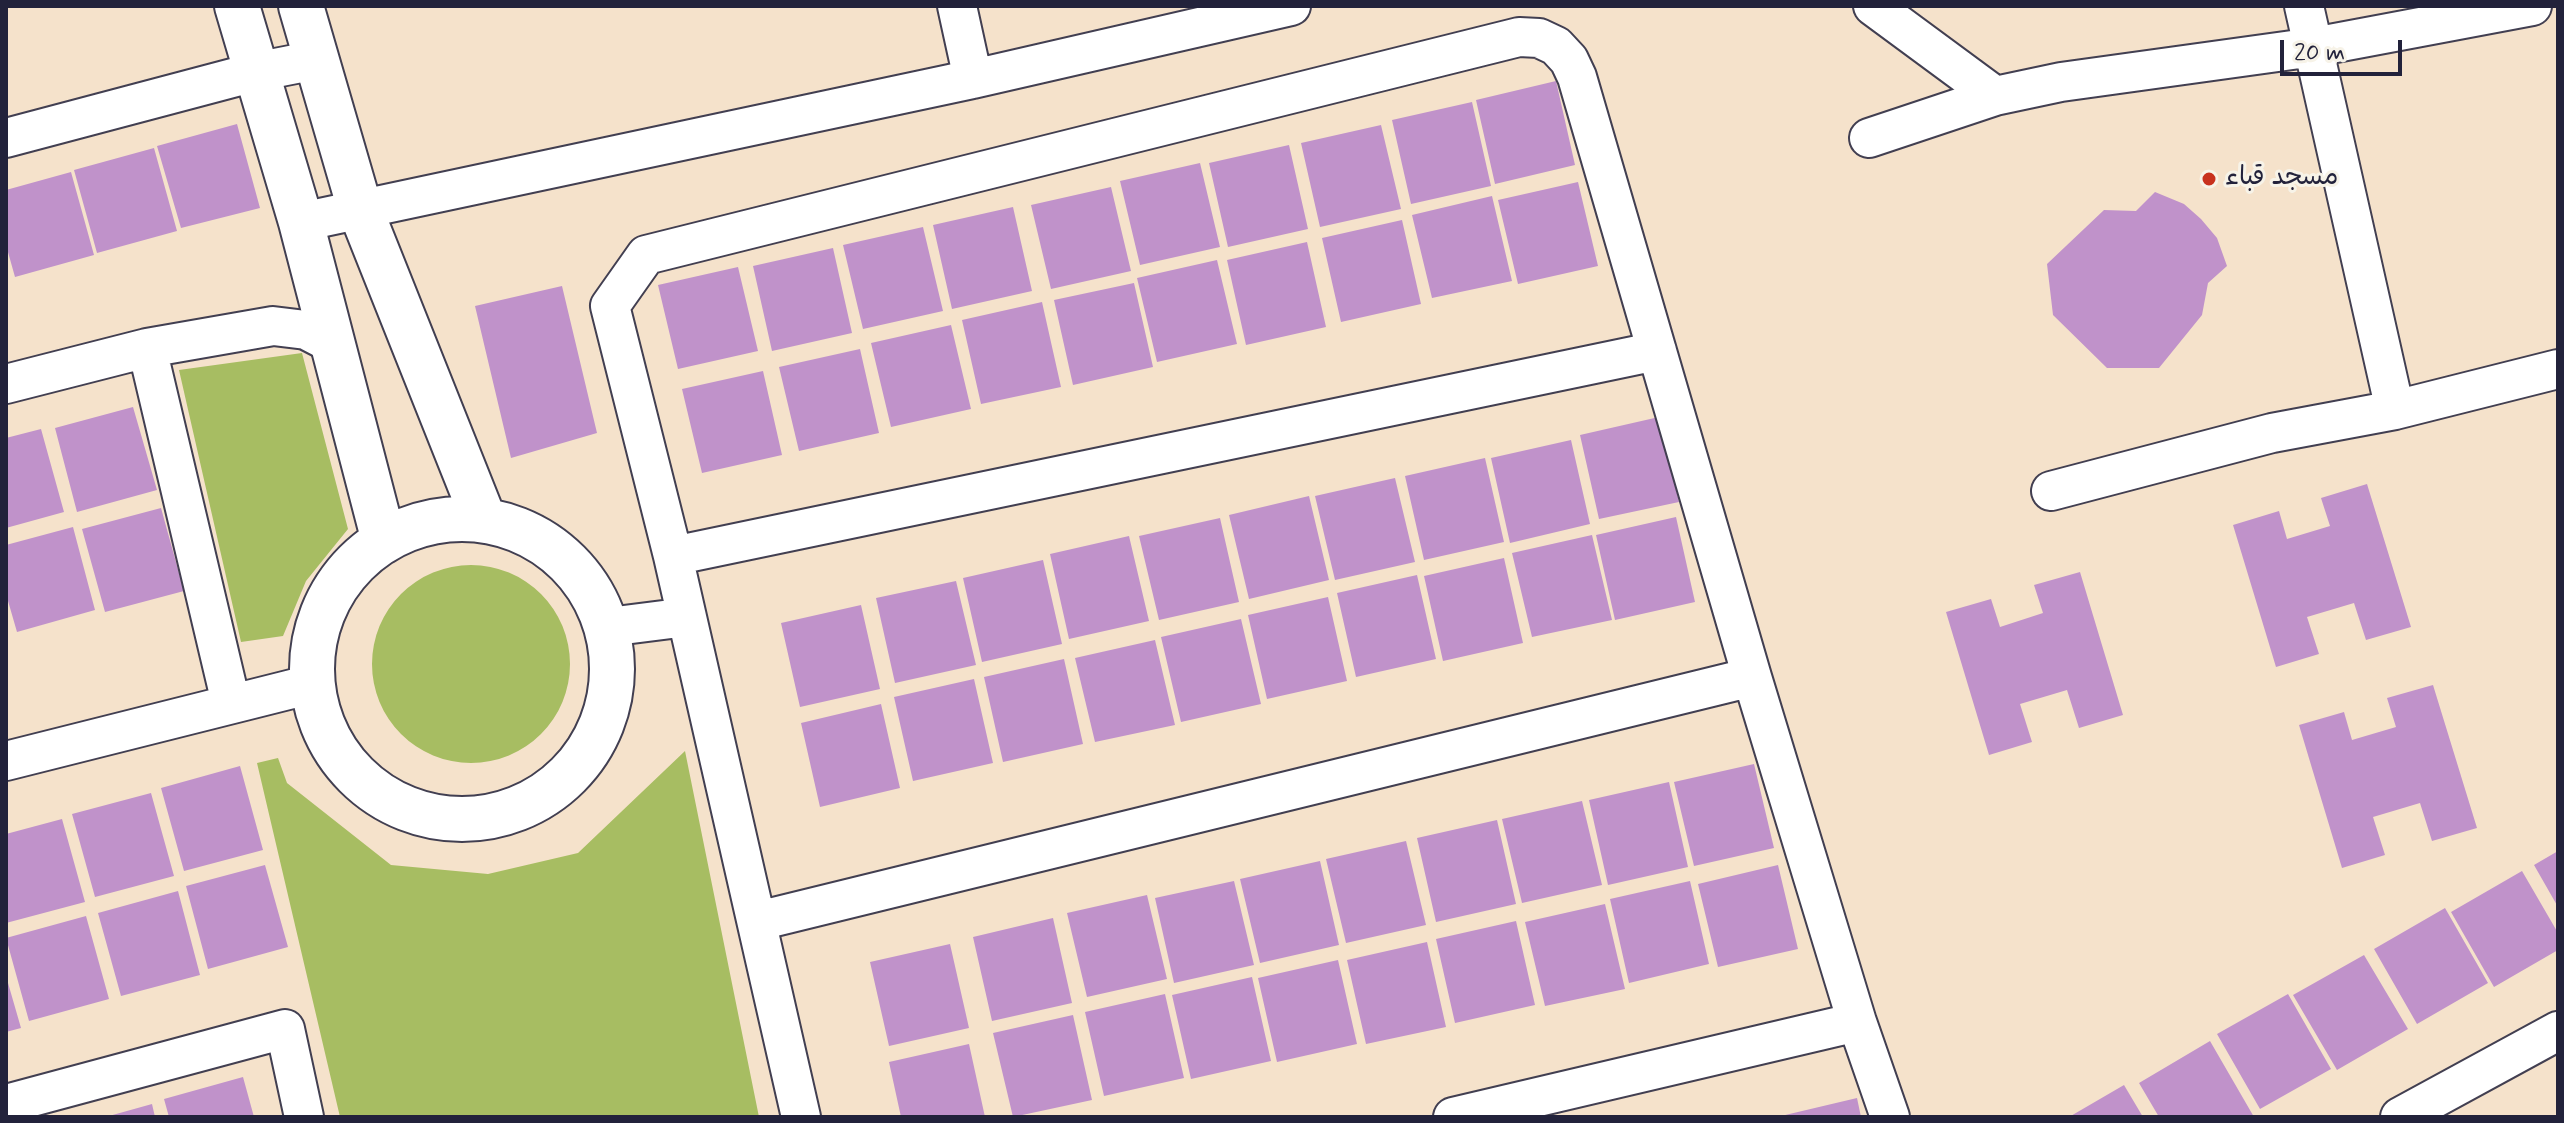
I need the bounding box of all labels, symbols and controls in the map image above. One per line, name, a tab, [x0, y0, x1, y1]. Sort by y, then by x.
scale bar	[2284, 24, 2406, 74]
text: 20 m	[2294, 38, 2345, 69]
place label: مسجد قباء	[2225, 163, 2338, 195]
marker: مسجد قباء	[2200, 170, 2218, 188]

